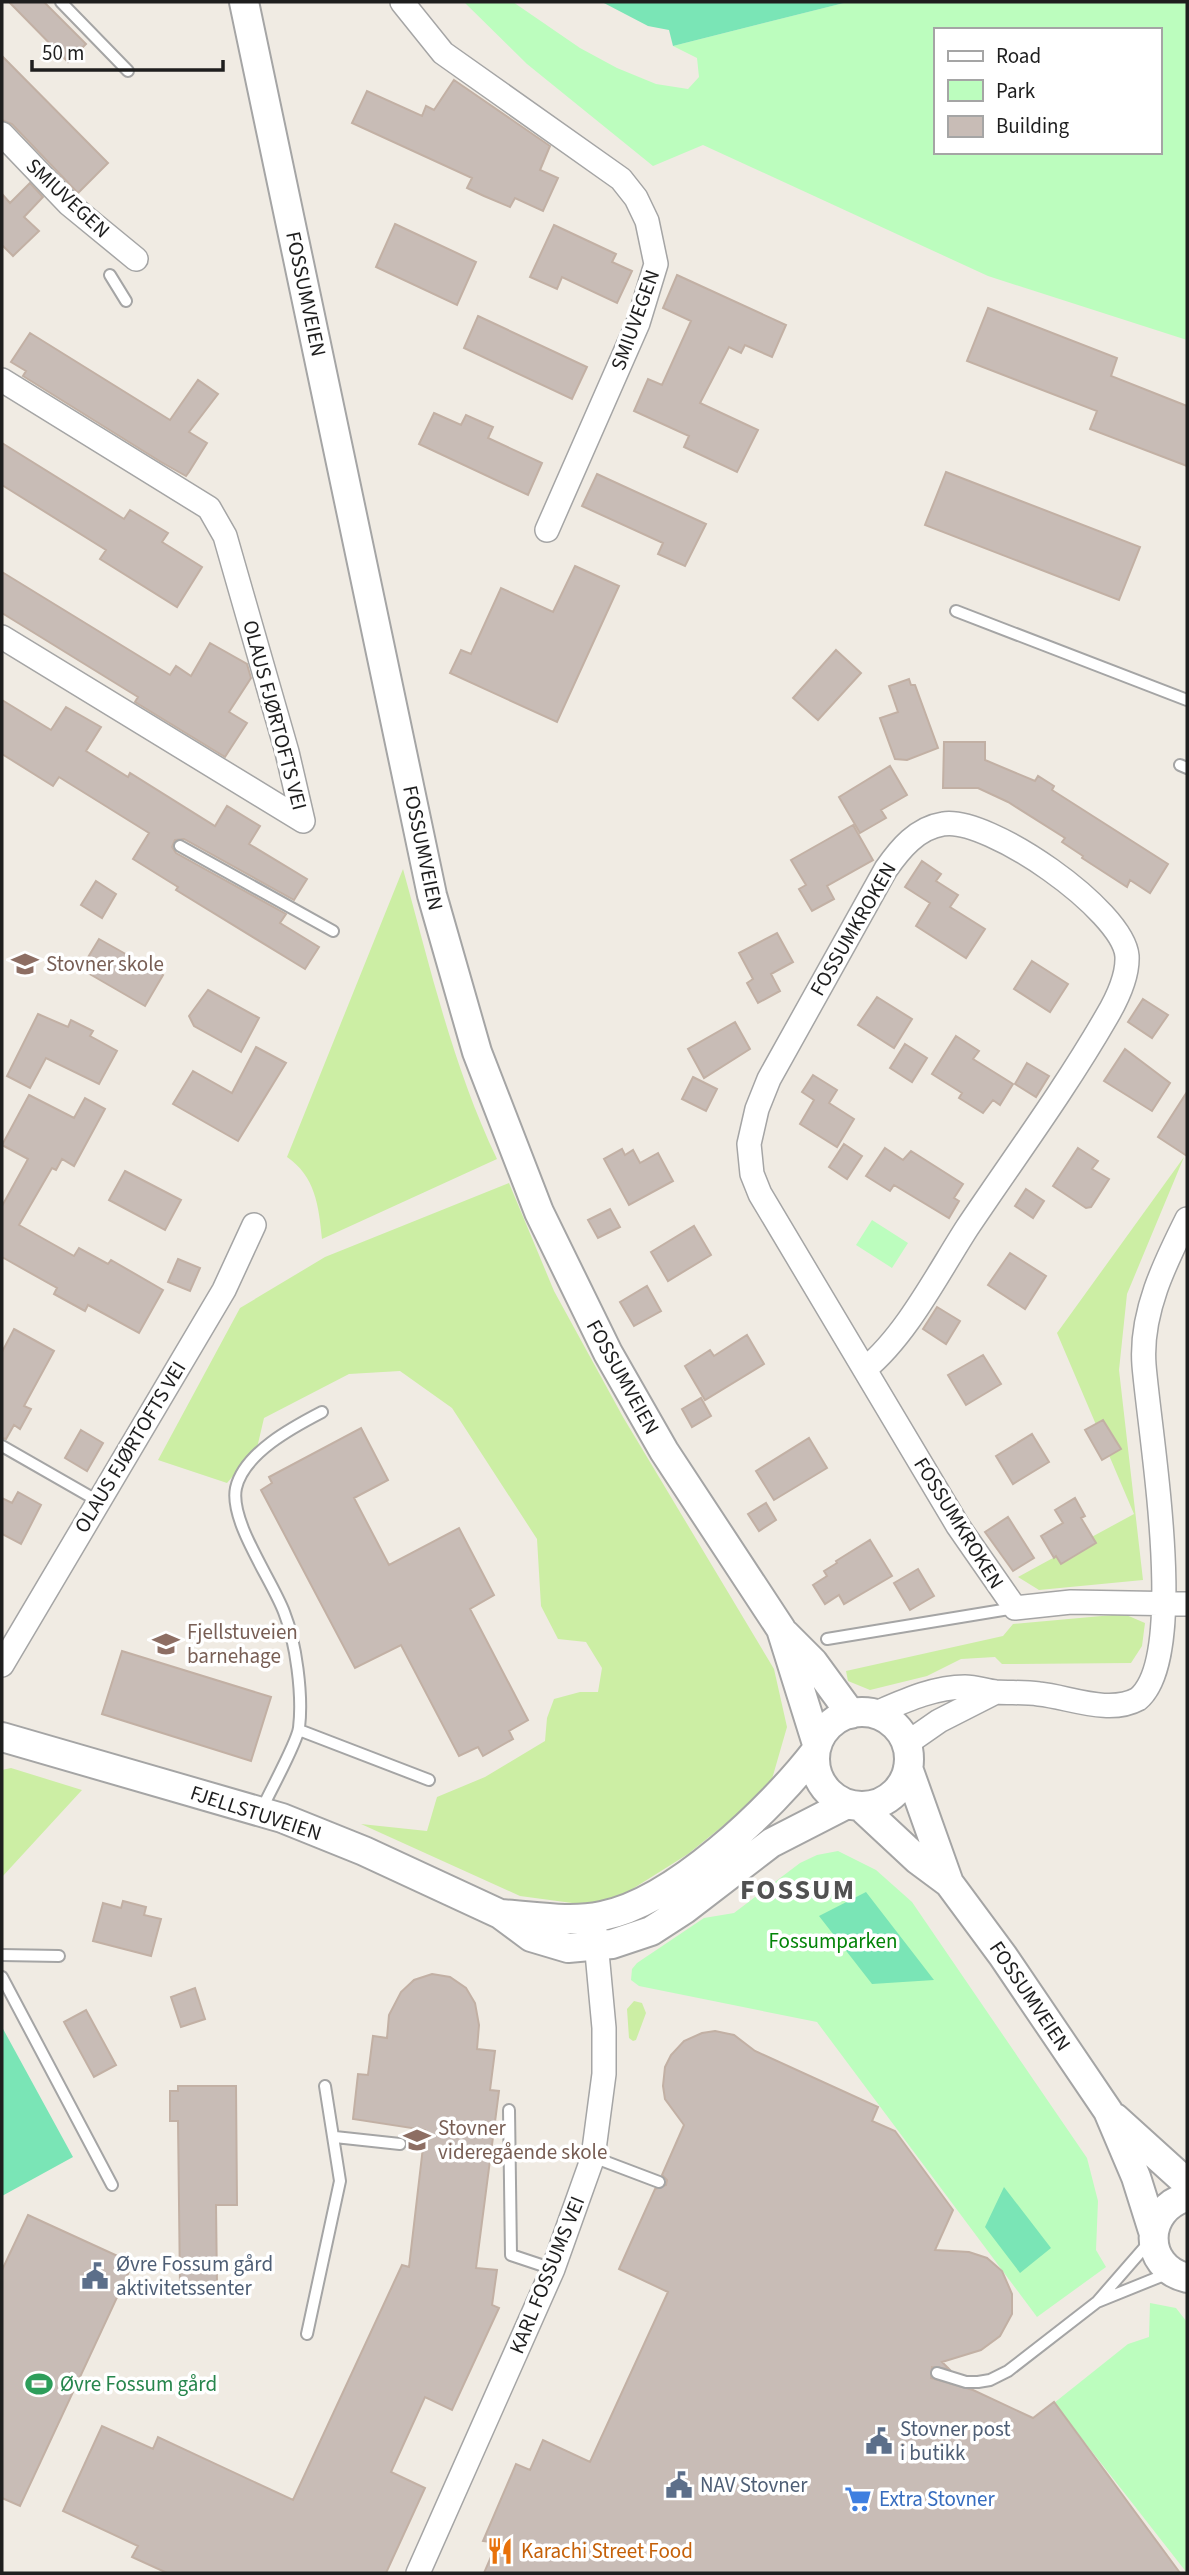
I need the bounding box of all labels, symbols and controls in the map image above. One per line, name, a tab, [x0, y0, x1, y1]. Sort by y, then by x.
scale bar	[32, 28, 222, 72]
legend	[934, 28, 1161, 154]
text: 50 m	[42, 38, 84, 68]
text: Road	[996, 41, 1041, 71]
text: Park	[996, 76, 1036, 106]
text: Building	[996, 111, 1070, 141]
street label: SMIUVEGEN	[19, 151, 117, 245]
street label: FOSSUMVEIEN	[278, 229, 334, 359]
street label: SMIUVEGEN	[603, 266, 667, 374]
street label: OLAUS FJØRTOFTS VEI	[235, 617, 315, 813]
street label: FOSSUMVEIEN	[395, 783, 451, 913]
street label: FOSSUMKROKEN	[803, 857, 903, 1001]
school or university icon: Stovner skole	[10, 949, 40, 979]
place label: Stovner skole	[46, 949, 164, 979]
street label: FOSSUMVEIEN	[579, 1314, 667, 1440]
street label: OLAUS FJØRTOFTS VEI	[67, 1355, 193, 1539]
street label: FOSSUMKROKEN	[907, 1451, 1011, 1595]
place label: Fjellstuveien barnehage	[187, 1617, 298, 1671]
school or university icon: Fjellstuveien barnehage	[151, 1629, 181, 1659]
street label: FJELLSTUVEIEN	[187, 1778, 325, 1848]
district label: FOSSUM	[740, 1870, 856, 1910]
park label: Fossumparken	[768, 1926, 898, 1956]
street label: FOSSUMVEIEN	[982, 1935, 1078, 2057]
place label: Stovner videregående skole	[438, 2113, 607, 2167]
school or university icon: Stovner videregående skole	[402, 2125, 432, 2155]
street label: KARL FOSSUMS VEI	[502, 2192, 592, 2358]
place label: Øvre Fossum gård aktivitetssenter	[116, 2249, 273, 2303]
public building icon: Øvre Fossum gård aktivitetssenter	[80, 2261, 110, 2291]
sports icon: Øvre Fossum gård	[24, 2369, 54, 2399]
place label: Øvre Fossum gård	[60, 2369, 217, 2399]
place label: Stovner post i butikk	[900, 2414, 1011, 2468]
public building icon: Stovner post i butikk	[864, 2426, 894, 2456]
public building icon: NAV Stovner	[664, 2470, 694, 2500]
place label: NAV Stovner	[700, 2470, 808, 2500]
supermarket icon: Extra Stovner	[843, 2484, 873, 2514]
place label: Extra Stovner	[879, 2484, 995, 2514]
restaurant icon: Karachi Street Food	[485, 2536, 515, 2566]
place label: Karachi Street Food	[521, 2536, 693, 2566]

